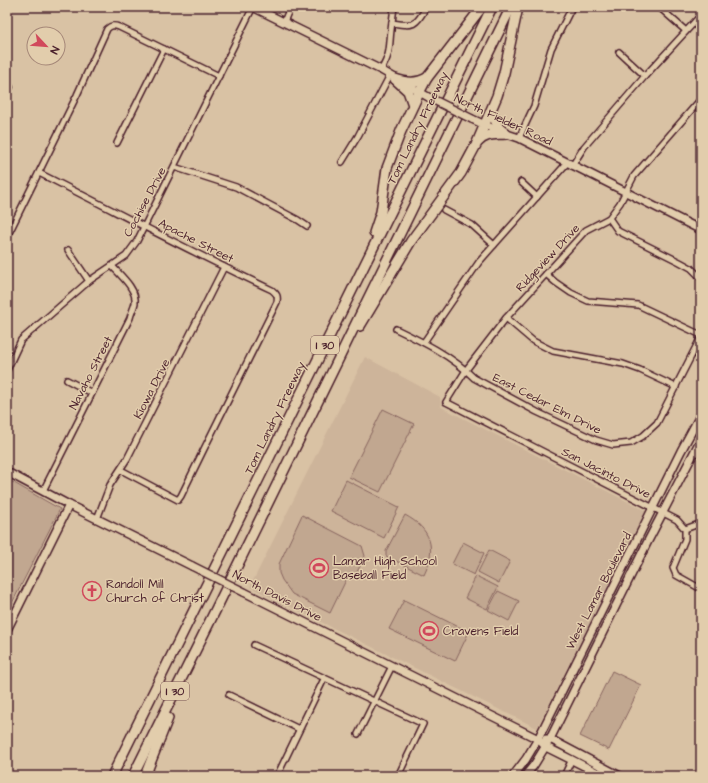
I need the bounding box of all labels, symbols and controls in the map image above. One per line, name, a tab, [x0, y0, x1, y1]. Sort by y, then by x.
north arrow	[26, 26, 66, 66]
text: N	[46, 44, 63, 57]
street label: Tom Landry Freeway	[383, 69, 454, 188]
street label: North Fielder Road	[451, 90, 555, 150]
street label: Cochise Drive	[119, 164, 171, 240]
street label: Apache Street	[155, 215, 237, 267]
street label: Ridgeview Drive	[512, 220, 585, 296]
street label: Navaho Street	[65, 333, 117, 413]
road number: I 30	[311, 336, 339, 354]
street label: Kiowa Drive	[130, 356, 175, 422]
street label: Tom Landry Freeway	[240, 359, 311, 478]
street label: East Cedar Elm Drive	[490, 369, 605, 439]
street label: San Jacinto Drive	[559, 443, 654, 503]
street label: West Lamar Boulevard	[562, 529, 636, 653]
place label: Lamar High School Baseball Field	[333, 553, 437, 584]
sports icon: Lamar High School Baseball Field	[308, 557, 330, 579]
street label: North Davis Drive	[229, 566, 325, 626]
place label: Randoll Mill Church of Christ	[106, 576, 204, 607]
church icon: Randoll Mill Church of Christ	[81, 580, 103, 602]
sports icon: Cravens Field	[418, 620, 440, 642]
place label: Cravens Field	[443, 623, 518, 640]
road number: I 30	[161, 682, 189, 700]

